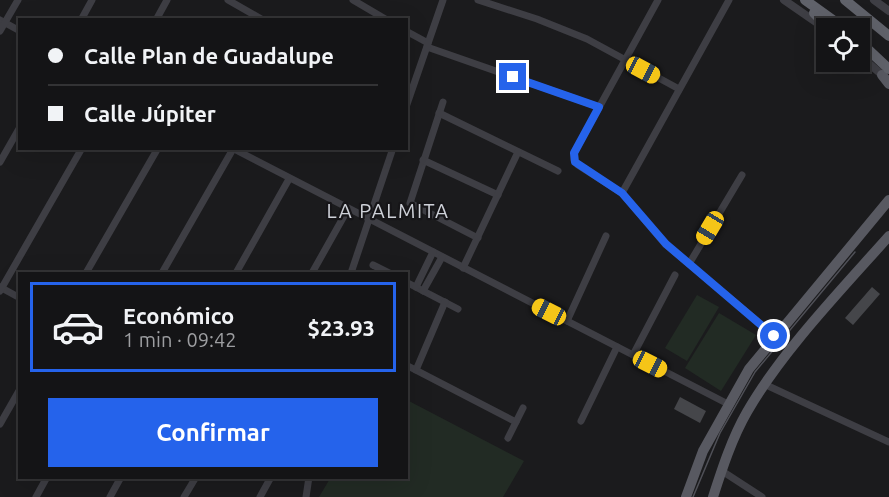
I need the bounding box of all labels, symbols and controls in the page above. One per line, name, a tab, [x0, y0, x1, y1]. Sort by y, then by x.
map controls	[816, 18, 870, 72]
button: locate	[816, 18, 870, 72]
text: Calle Plan de Guadalupe	[84, 43, 334, 68]
car	[623, 54, 663, 86]
route end	[499, 63, 526, 90]
text: Calle Júpiter	[84, 101, 216, 126]
district label: LA PALMITA	[326, 199, 450, 222]
car	[693, 208, 727, 248]
car	[529, 296, 569, 328]
icon: car	[51, 300, 105, 354]
text: Económico	[123, 303, 234, 328]
text: $23.93	[308, 315, 375, 340]
route start	[760, 322, 787, 349]
text: 1 min · 09:42	[123, 328, 237, 351]
car	[630, 348, 670, 380]
button: Confirmar	[48, 398, 378, 467]

